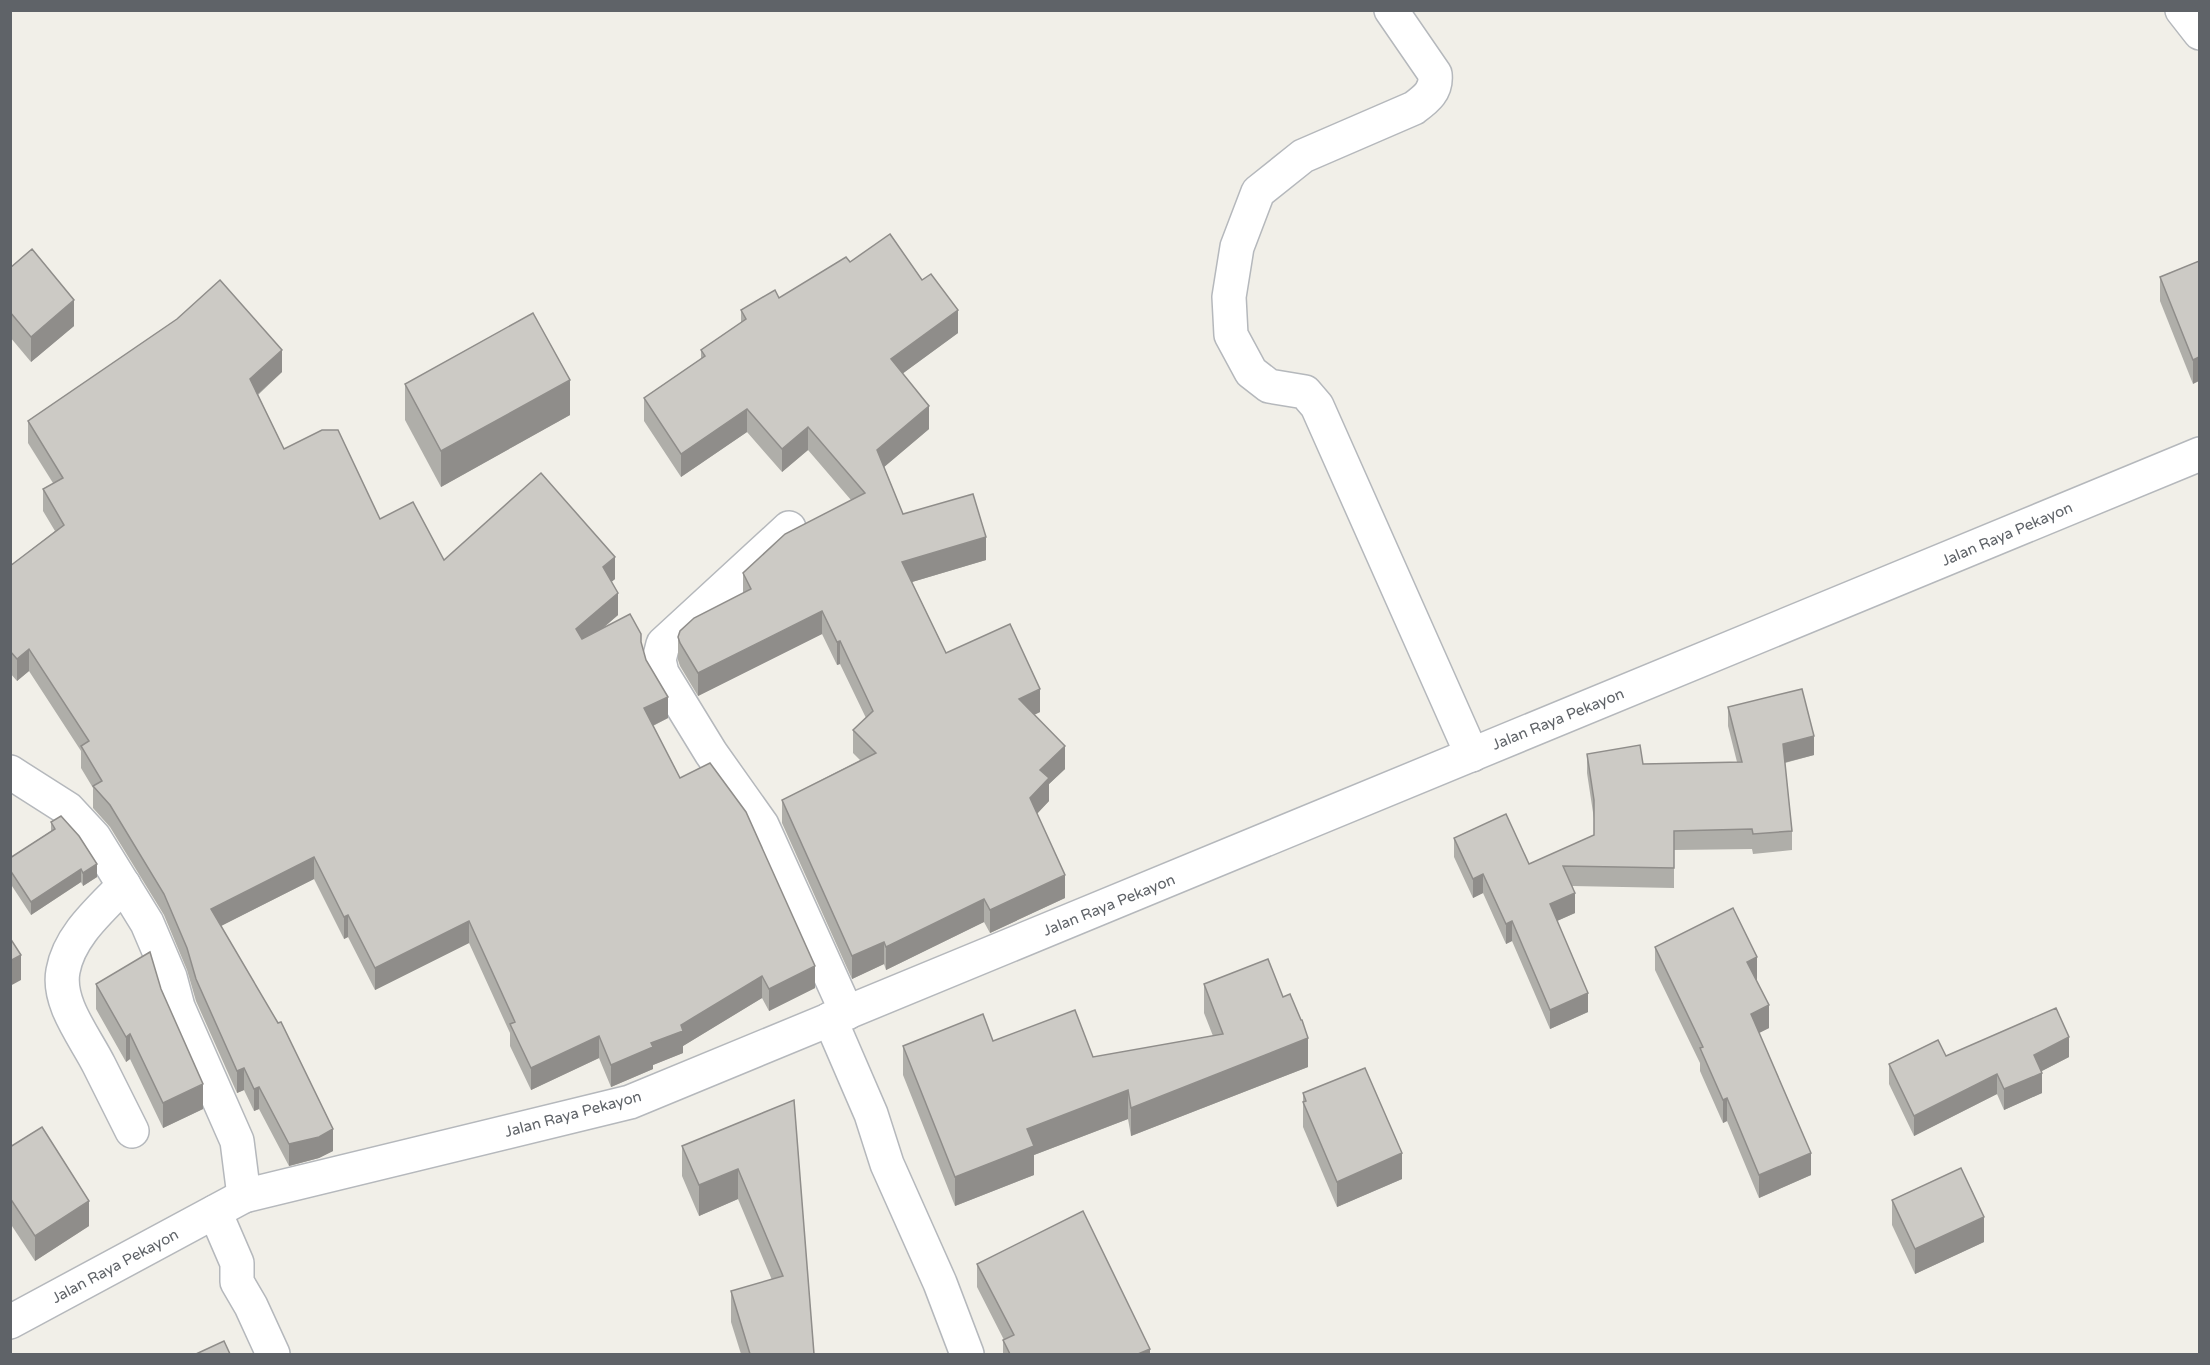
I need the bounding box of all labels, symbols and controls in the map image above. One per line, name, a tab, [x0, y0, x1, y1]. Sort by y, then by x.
street label: Jalan Raya Pekayon	[1939, 498, 2075, 570]
street label: Jalan Raya Pekayon	[1489, 684, 1627, 754]
street label: Jalan Raya Pekayon	[1040, 870, 1178, 940]
street label: Jalan Raya Pekayon	[503, 1087, 643, 1141]
street label: Jalan Raya Pekayon	[49, 1225, 181, 1307]

